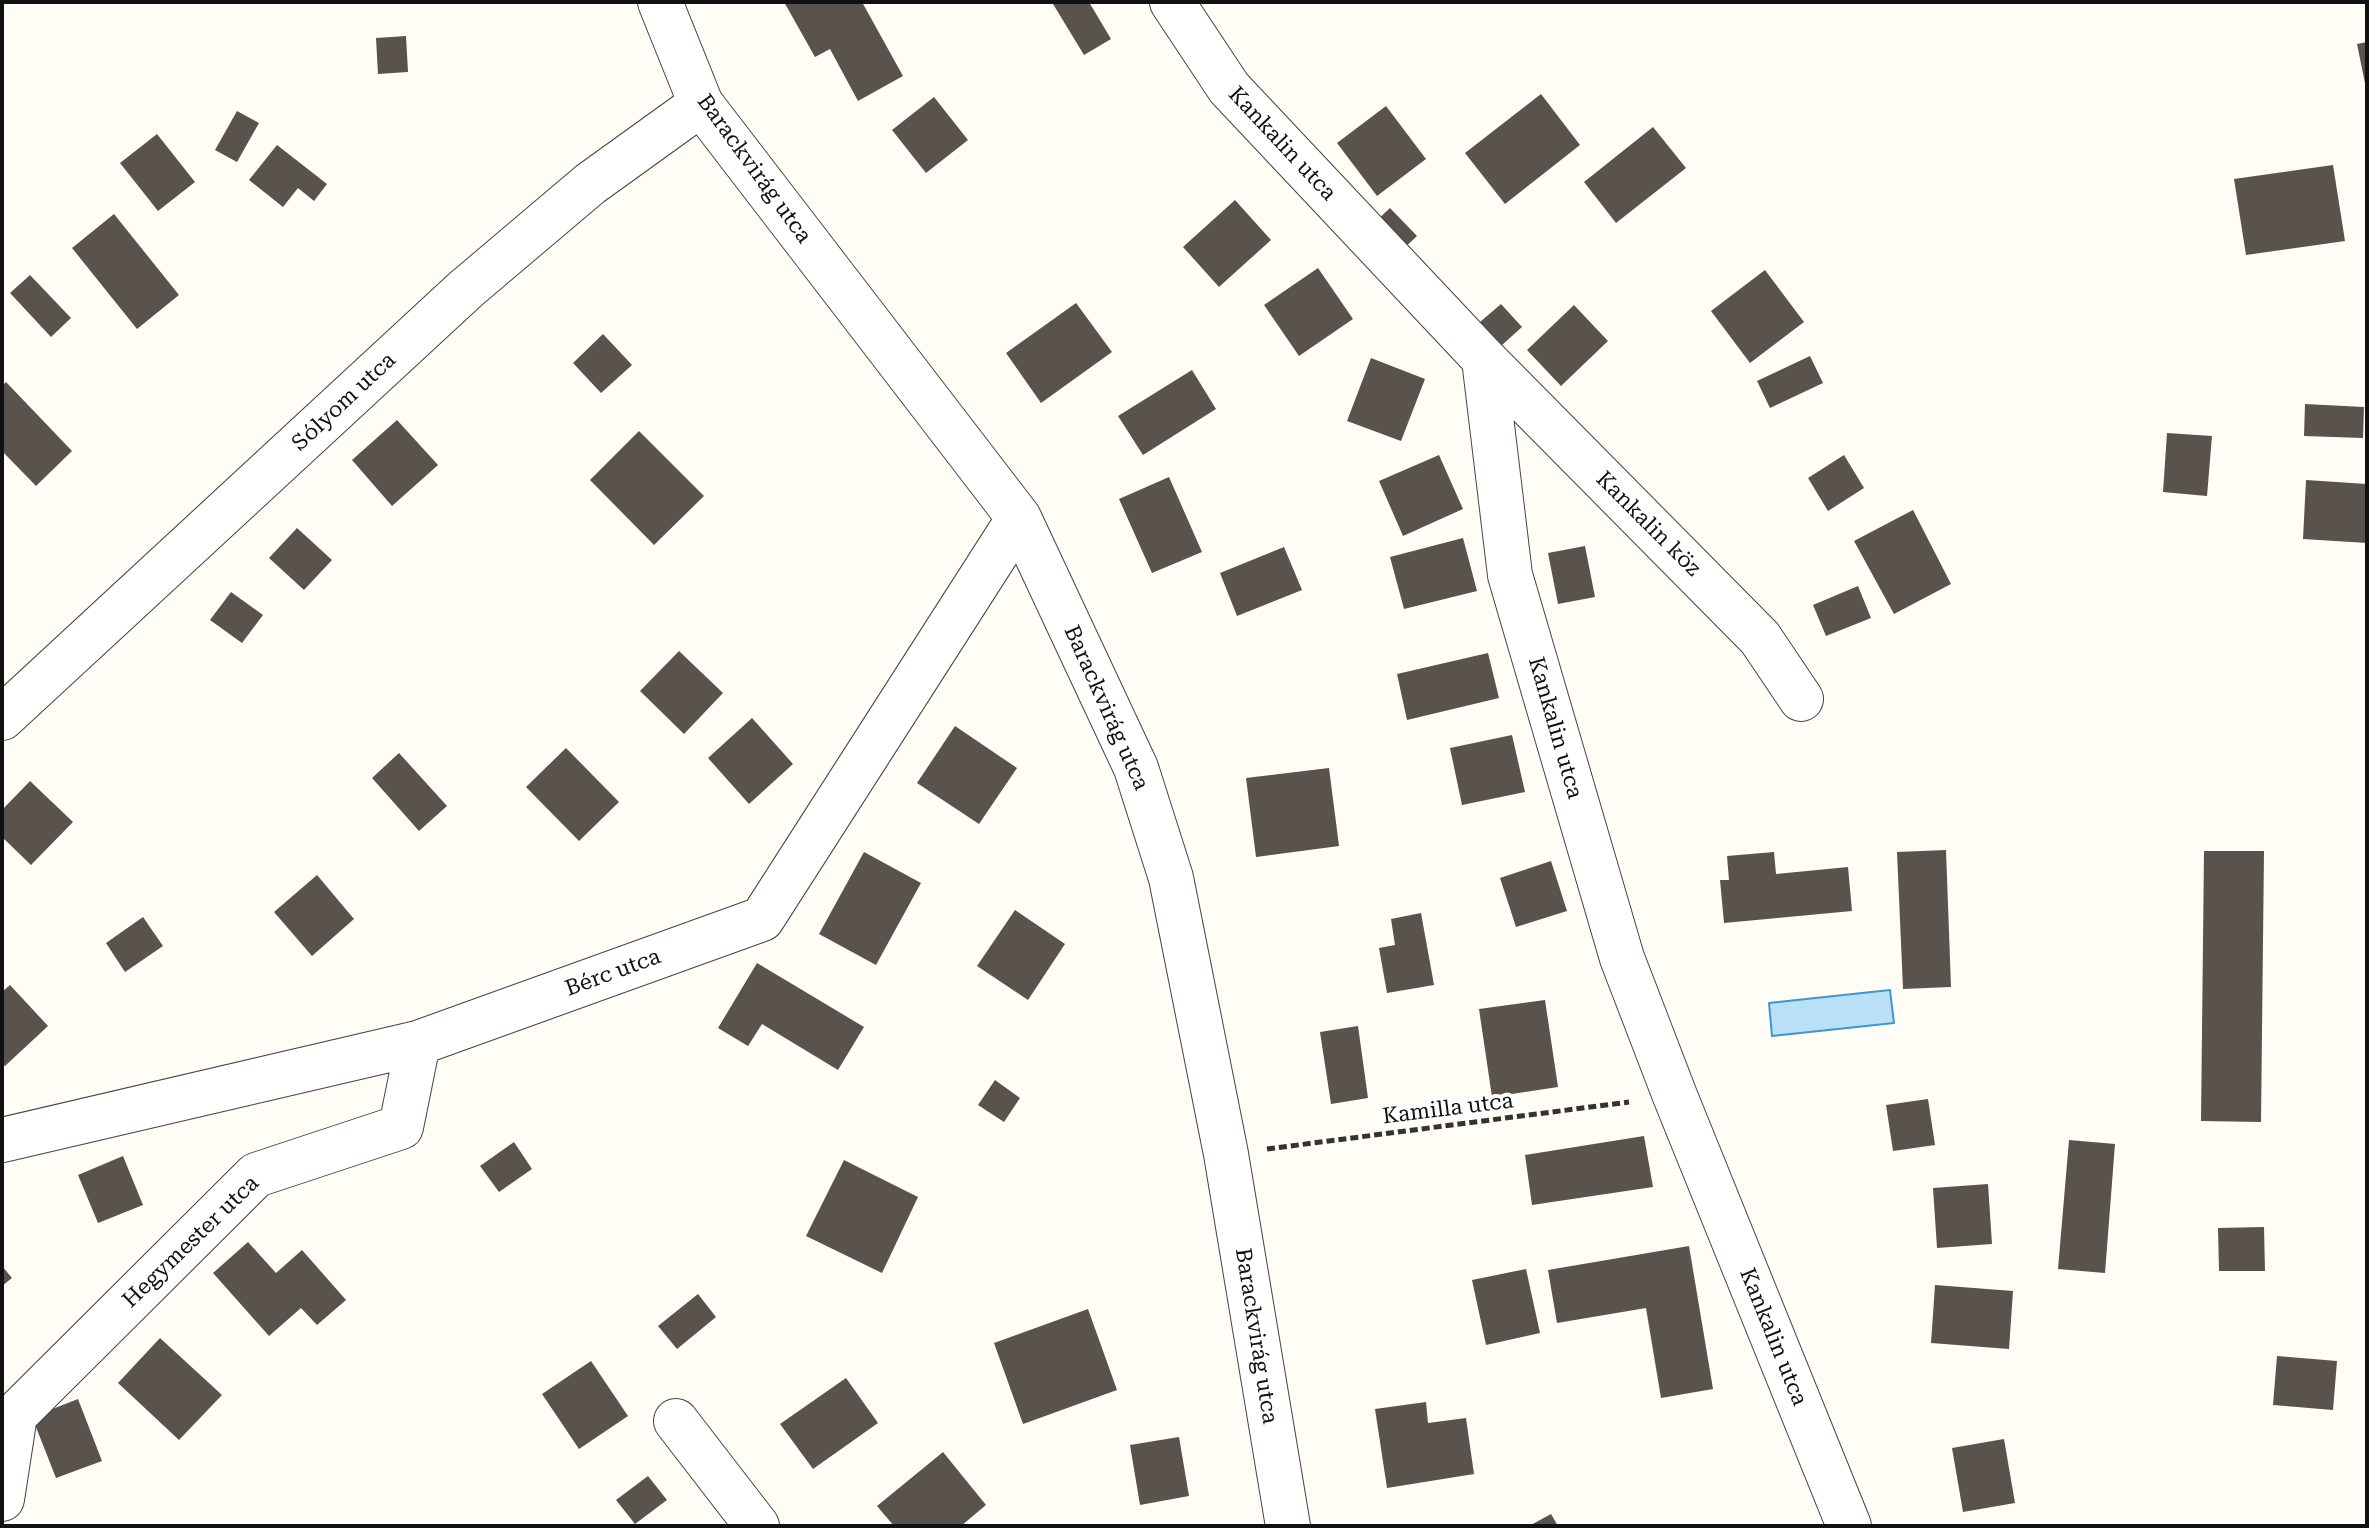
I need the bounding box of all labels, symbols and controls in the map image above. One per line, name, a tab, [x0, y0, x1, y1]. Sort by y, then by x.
street label: Kankalin utca	[1223, 82, 1341, 206]
street label: Barackvirág utca	[691, 89, 817, 249]
street label: Sólyom utca	[287, 347, 401, 457]
street label: Kankalin köz	[1590, 466, 1706, 582]
street label: Barackvirág utca	[1058, 622, 1154, 794]
street label: Kankalin utca	[1522, 654, 1588, 802]
street label: Bérc utca	[562, 944, 664, 1002]
street label: Kamilla utca	[1381, 1088, 1515, 1130]
street label: Hegymester utca	[117, 1170, 265, 1314]
street label: Barackvirág utca	[1229, 1246, 1283, 1426]
street label: Kankalin utca	[1733, 1264, 1813, 1410]

